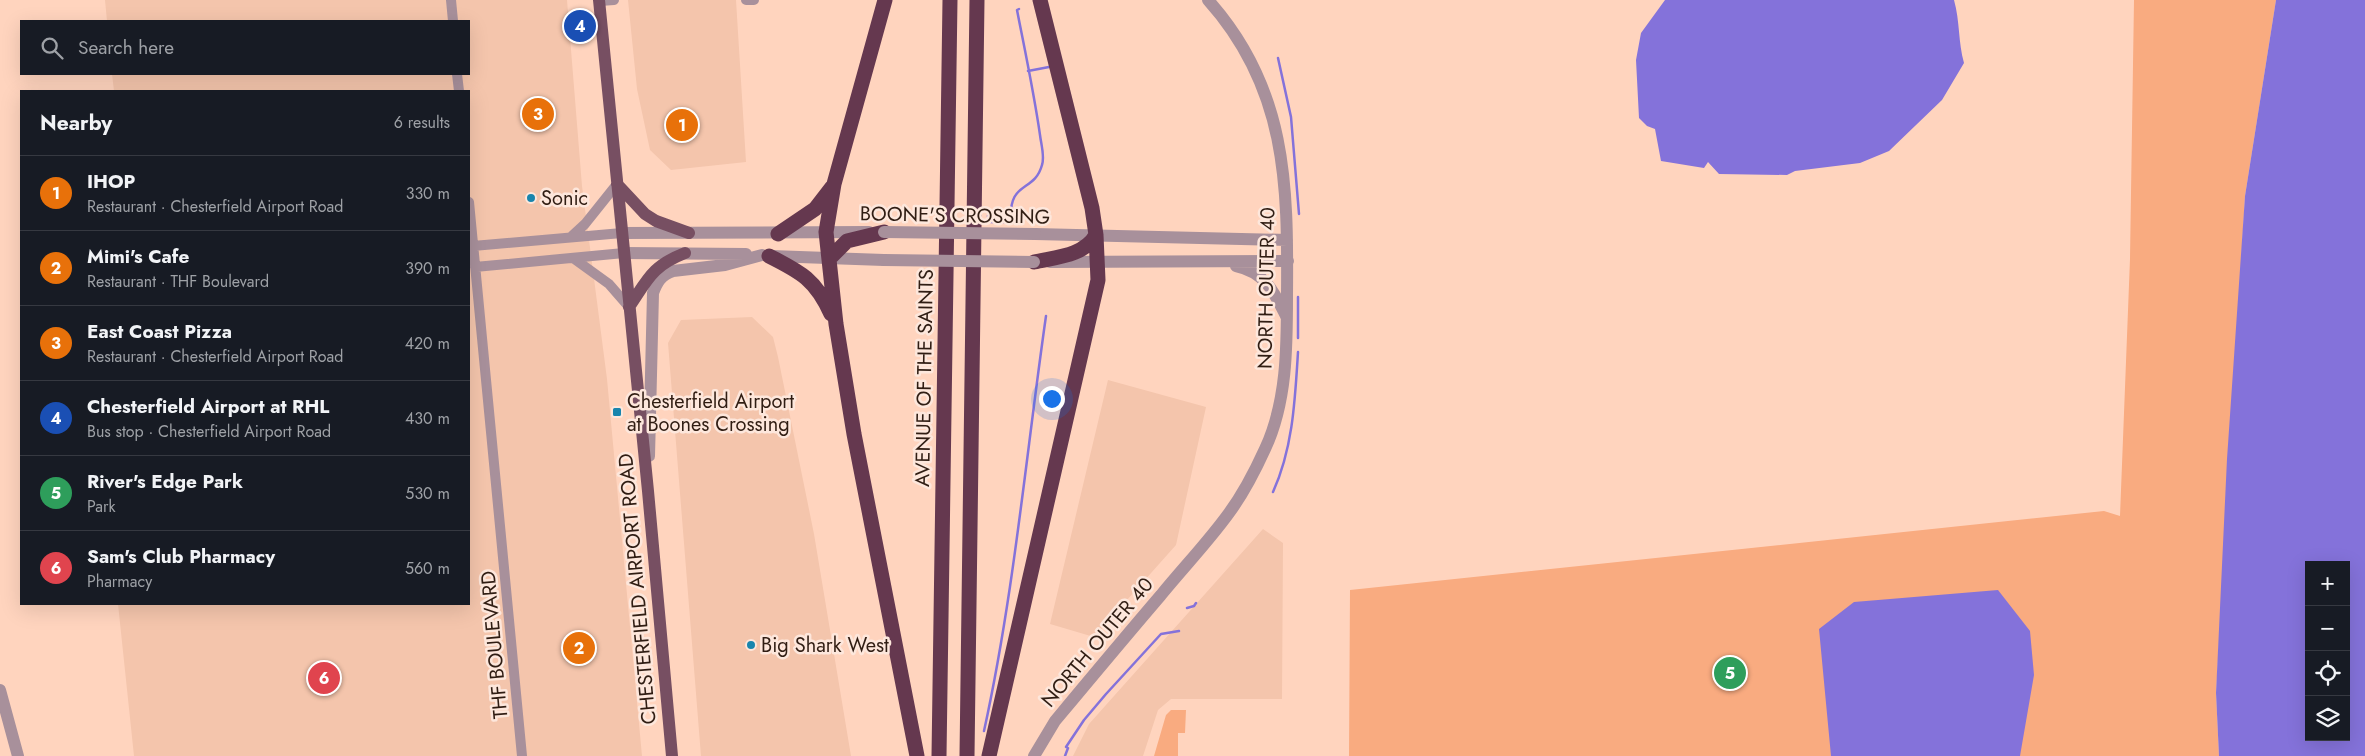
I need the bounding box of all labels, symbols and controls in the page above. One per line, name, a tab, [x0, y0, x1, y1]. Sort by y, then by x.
pin: 4	[564, 7, 596, 45]
search box	[20, 20, 470, 75]
icon: search	[38, 34, 66, 62]
text: Search here	[78, 34, 174, 61]
pin: 3	[522, 95, 554, 133]
pin: 1	[666, 106, 698, 144]
text: Nearby	[40, 108, 112, 138]
text: 6 results	[394, 111, 450, 134]
text: IHOP	[87, 168, 135, 195]
text: 1	[52, 182, 60, 205]
text: 330 m	[406, 182, 450, 205]
place label: Sonic	[541, 184, 588, 213]
marker: Sonic	[525, 192, 537, 204]
text: Restaurant · Chesterfield Airport Road	[87, 195, 343, 218]
street label: BOONE'S CROSSING	[860, 199, 1050, 232]
street label: NORTH OUTER 40	[1251, 207, 1282, 369]
text: Mimi's Cafe	[87, 243, 189, 270]
text: 2	[51, 257, 61, 280]
text: 390 m	[405, 257, 450, 280]
street label: AVENUE OF THE SAINTS	[908, 269, 941, 487]
text: Restaurant · THF Boulevard	[87, 270, 269, 293]
text: East Coast Pizza	[87, 318, 232, 345]
text: 3	[51, 332, 61, 355]
text: 420 m	[405, 332, 450, 355]
text: Restaurant · Chesterfield Airport Road	[87, 345, 343, 368]
your location	[1039, 386, 1065, 412]
place label: Chesterfield Airport at Boones Crossing	[627, 387, 794, 439]
text: Chesterfield Airport at RHL	[87, 393, 329, 420]
marker: Chesterfield Airport at Boones Crossing	[611, 406, 623, 418]
text: 4	[50, 407, 62, 430]
text: 430 m	[405, 407, 450, 430]
text: Bus stop · Chesterfield Airport Road	[87, 420, 331, 443]
street label: CHESTERFIELD AIRPORT ROAD	[611, 452, 664, 726]
text: River's Edge Park	[87, 468, 243, 495]
text: 5	[51, 482, 61, 505]
text: 530 m	[405, 482, 450, 505]
text: Park	[87, 495, 116, 518]
text: Sam's Club Pharmacy	[87, 543, 275, 570]
text: 6	[51, 557, 61, 580]
text: 560 m	[405, 557, 450, 580]
map controls	[2305, 561, 2350, 741]
button: +	[2305, 561, 2350, 606]
text: Pharmacy	[87, 570, 152, 593]
street label: THF BOULEVARD	[474, 570, 515, 720]
street label: NORTH OUTER 40	[1034, 571, 1160, 714]
button: −	[2305, 606, 2350, 651]
pin: 2	[563, 629, 595, 667]
place label: Big Shark West	[761, 631, 889, 660]
marker: Big Shark West	[745, 639, 757, 651]
button: locate	[2305, 651, 2350, 696]
pin: 5	[1714, 654, 1746, 692]
pin: 6	[308, 659, 340, 697]
button: layers	[2305, 696, 2350, 741]

